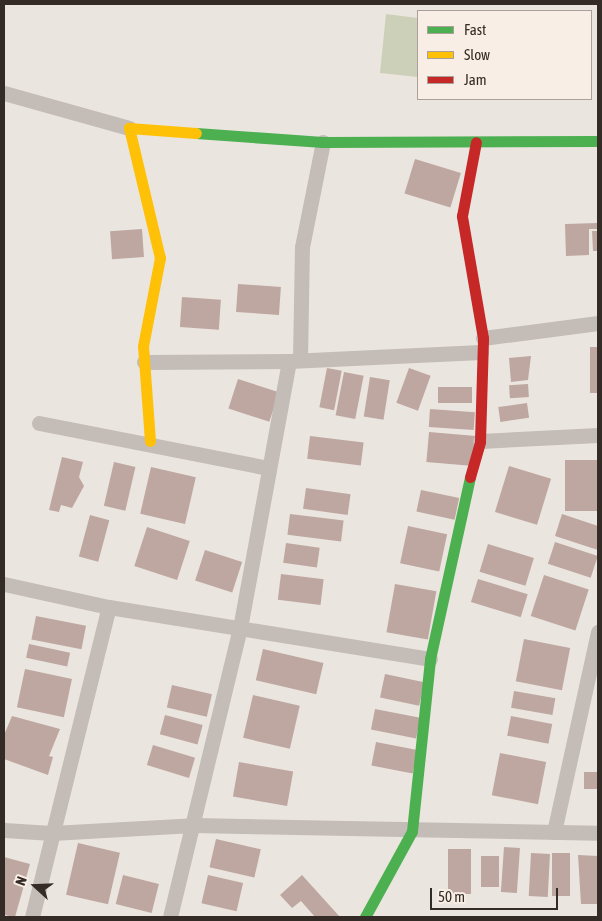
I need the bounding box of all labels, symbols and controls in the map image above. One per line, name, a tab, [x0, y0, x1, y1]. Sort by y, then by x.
legend	[417, 10, 592, 100]
text: Fast	[464, 21, 486, 38]
text: Slow	[464, 46, 490, 63]
text: Jam	[464, 71, 487, 88]
north arrow	[10, 861, 60, 911]
text: N	[12, 874, 30, 887]
scale bar	[432, 878, 560, 910]
text: 50 m	[438, 888, 465, 905]

